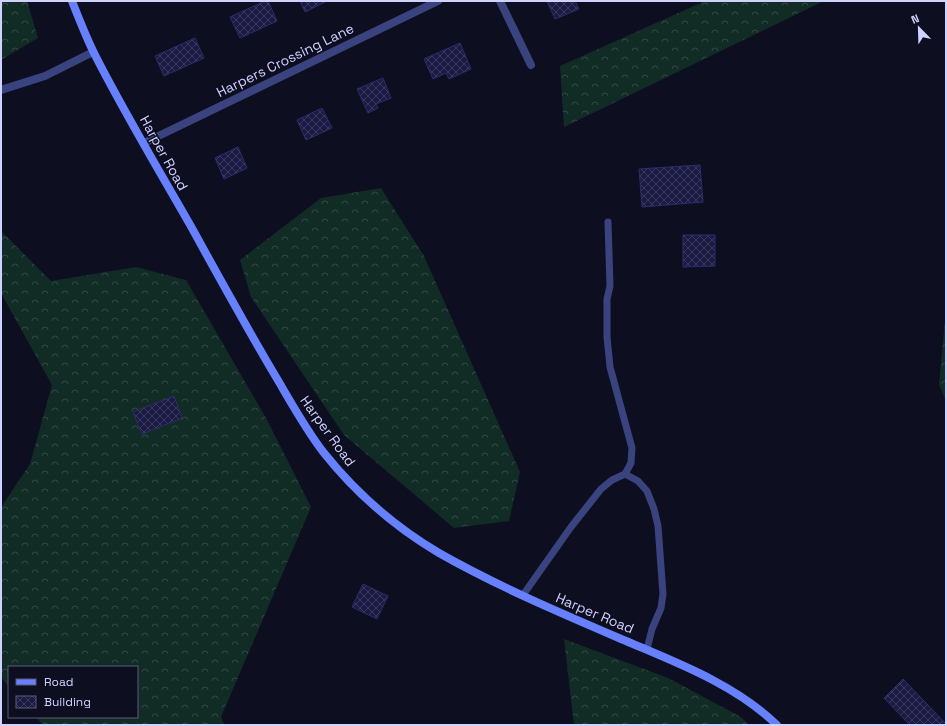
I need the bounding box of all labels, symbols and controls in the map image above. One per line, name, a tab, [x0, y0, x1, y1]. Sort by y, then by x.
north arrow	[899, 8, 939, 48]
text: N	[909, 11, 921, 27]
street label: Harpers Crossing Lane	[213, 19, 357, 101]
street label: Harper Road	[136, 112, 192, 194]
street label: Harper Road	[296, 392, 360, 470]
street label: Harper Road	[553, 588, 637, 638]
legend	[8, 666, 138, 718]
text: Road	[44, 674, 73, 690]
text: Building	[44, 694, 91, 710]

